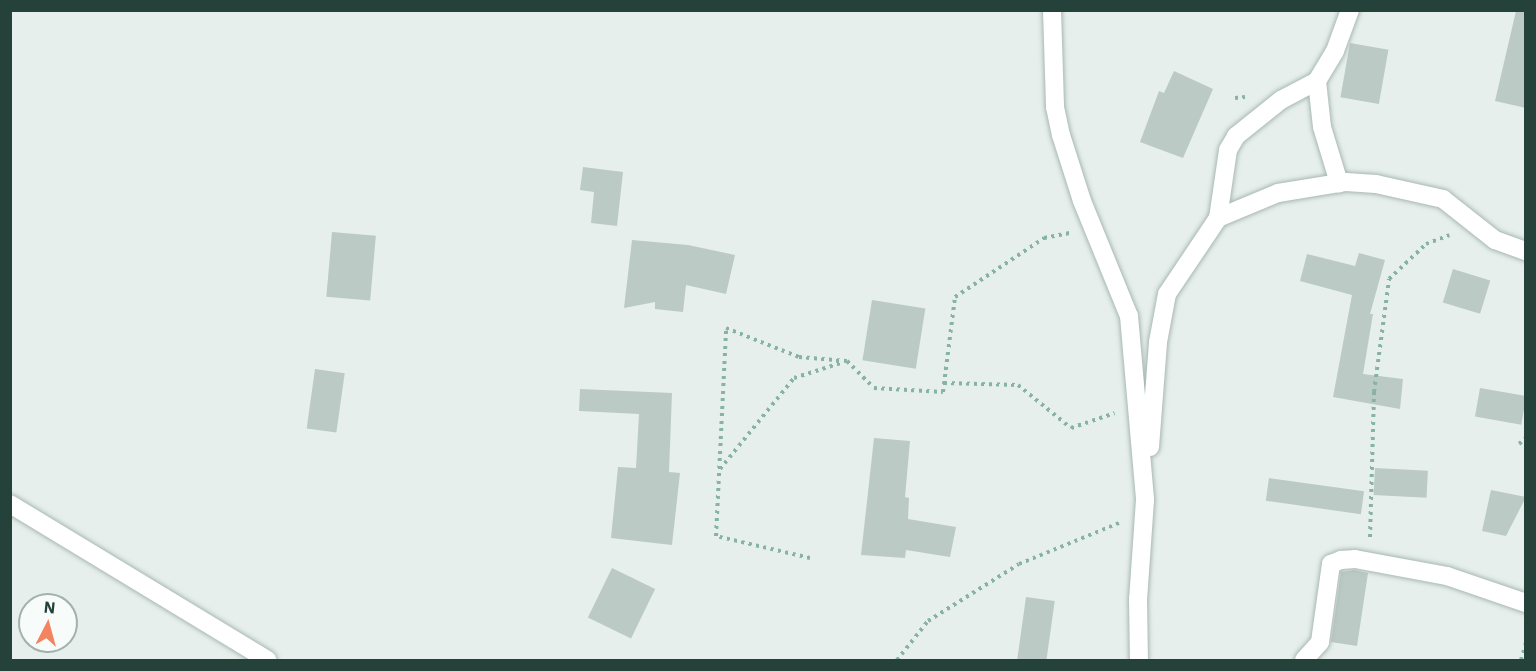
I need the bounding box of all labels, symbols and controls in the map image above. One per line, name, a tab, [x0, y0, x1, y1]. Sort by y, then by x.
north arrow	[18, 593, 78, 653]
text: N	[43, 597, 56, 618]

